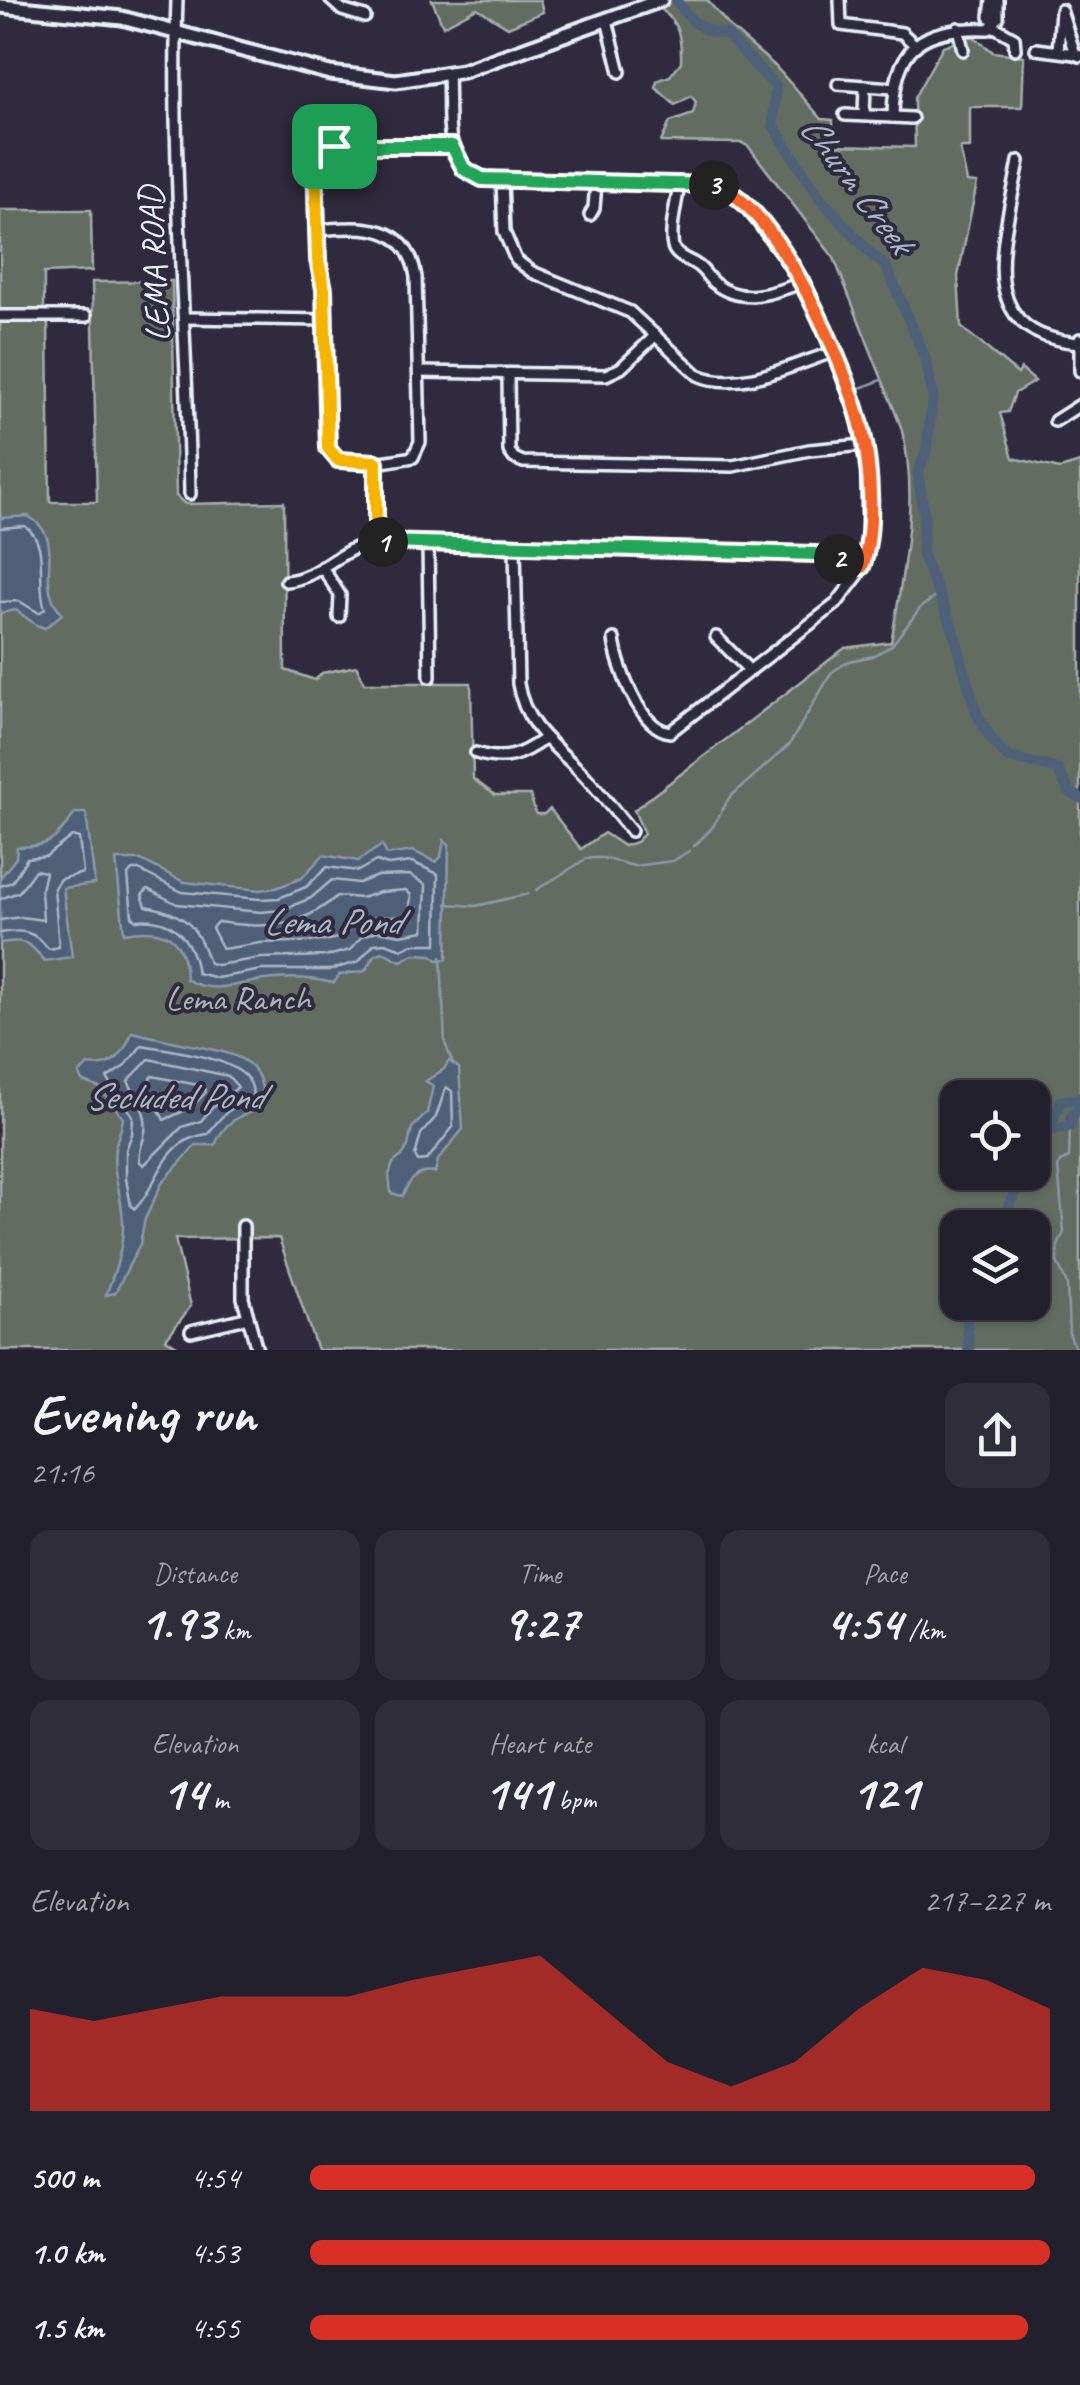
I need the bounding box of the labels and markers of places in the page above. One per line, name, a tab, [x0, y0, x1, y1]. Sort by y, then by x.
pin	[292, 104, 377, 189]
pin: 3	[689, 160, 739, 210]
pin: 1	[358, 517, 408, 567]
pin: 2	[814, 534, 864, 584]

